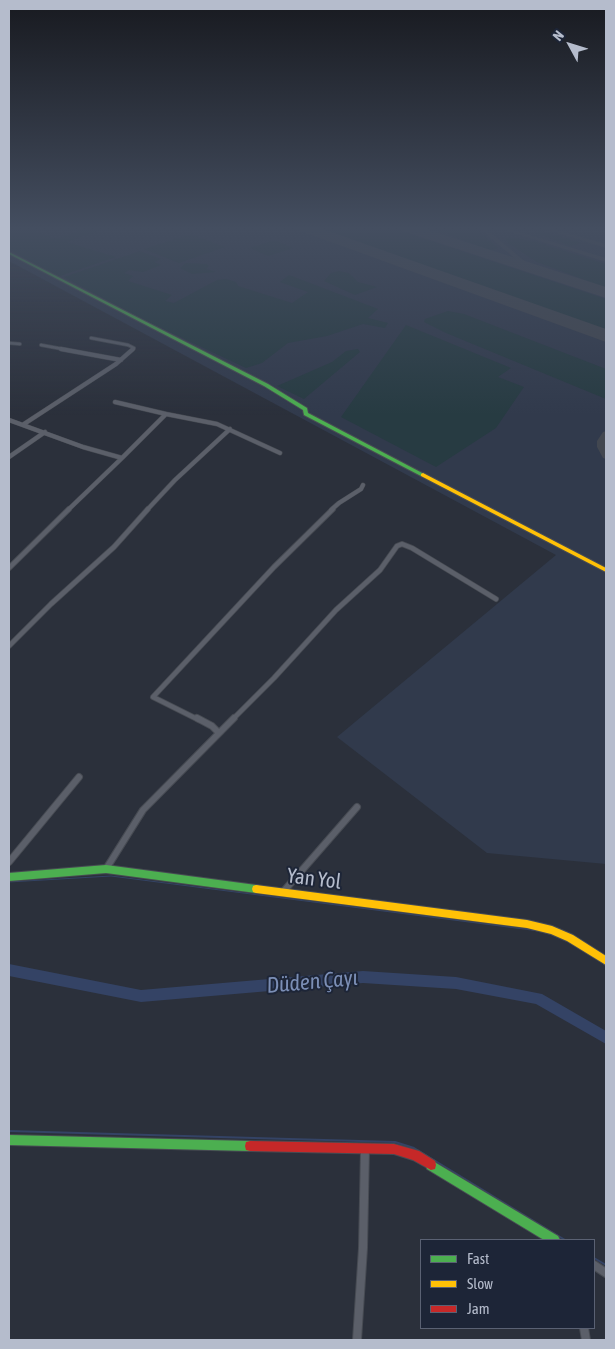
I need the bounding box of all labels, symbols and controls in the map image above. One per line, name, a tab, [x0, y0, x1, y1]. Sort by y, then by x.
north arrow	[545, 20, 595, 70]
text: N	[550, 27, 567, 44]
street label: Yan Yol	[285, 863, 343, 895]
water label: Düden Çayı	[265, 965, 359, 999]
legend	[420, 1239, 595, 1329]
text: Fast	[467, 1250, 489, 1267]
text: Slow	[467, 1275, 493, 1292]
text: Jam	[467, 1300, 490, 1317]

